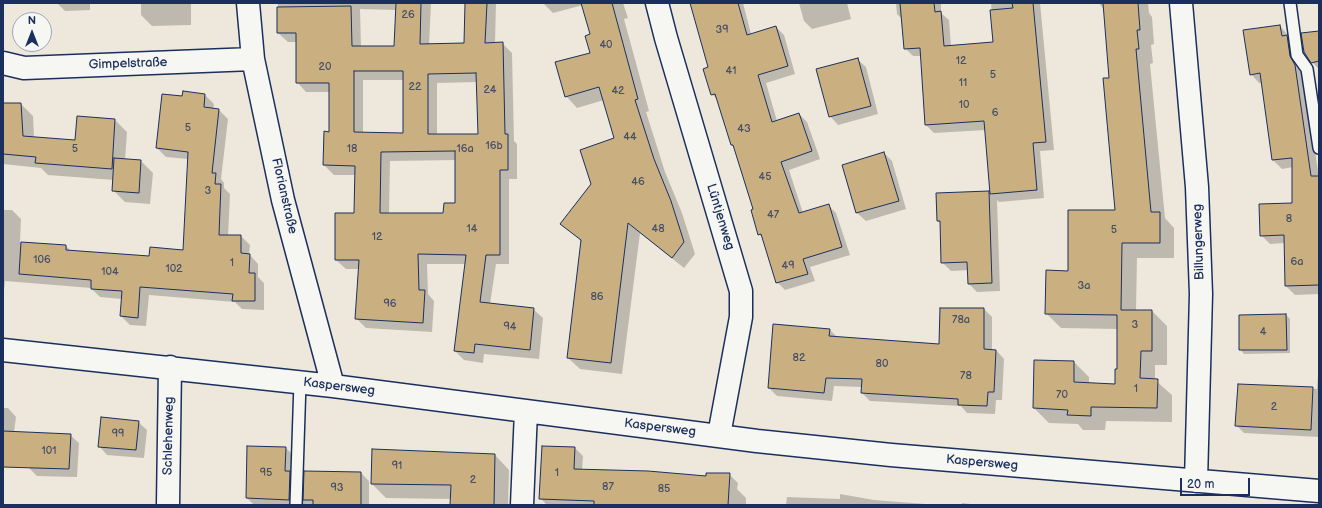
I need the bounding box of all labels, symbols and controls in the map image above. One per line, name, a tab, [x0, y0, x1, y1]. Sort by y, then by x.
house number: 26	[401, 8, 415, 22]
north arrow	[12, 12, 52, 52]
text: N	[28, 14, 36, 27]
house number: 39	[715, 23, 729, 37]
house number: 40	[599, 38, 613, 52]
house number: 12	[956, 54, 966, 68]
street label: Gimpelstraße	[88, 55, 168, 73]
house number: 20	[319, 60, 331, 74]
house number: 41	[726, 64, 736, 78]
house number: 5	[990, 68, 996, 82]
house number: 11	[959, 76, 967, 90]
house number: 22	[409, 80, 421, 94]
house number: 24	[483, 83, 497, 97]
house number: 42	[611, 84, 625, 98]
house number: 10	[959, 98, 969, 112]
house number: 6	[992, 106, 998, 120]
house number: 5	[185, 121, 191, 135]
house number: 43	[737, 122, 751, 136]
house number: 44	[623, 130, 637, 144]
house number: 16b	[485, 139, 503, 153]
house number: 5	[72, 142, 78, 156]
house number: 18	[347, 142, 357, 156]
house number: 16a	[456, 142, 474, 156]
street label: Florianstraße	[268, 156, 300, 236]
house number: 45	[758, 170, 772, 184]
house number: 46	[631, 175, 645, 189]
street label: Lüntjenweg	[703, 182, 737, 252]
house number: 3	[205, 184, 211, 198]
street label: Billungerweg	[1190, 204, 1208, 280]
house number: 47	[767, 208, 779, 222]
house number: 8	[1286, 212, 1292, 226]
house number: 14	[467, 222, 477, 236]
house number: 48	[651, 222, 665, 236]
house number: 5	[1111, 223, 1117, 237]
house number: 12	[372, 230, 382, 244]
house number: 106	[33, 253, 51, 267]
house number: 6a	[1291, 255, 1303, 269]
house number: 1	[230, 256, 234, 270]
house number: 49	[781, 259, 795, 273]
house number: 102	[165, 262, 183, 276]
house number: 104	[101, 265, 119, 279]
house number: 3a	[1078, 279, 1090, 293]
house number: 86	[590, 290, 604, 304]
house number: 96	[383, 297, 397, 311]
house number: 78a	[952, 313, 970, 327]
house number: 3	[1132, 318, 1138, 332]
house number: 94	[503, 320, 517, 334]
house number: 4	[1260, 325, 1266, 339]
house number: 82	[793, 351, 805, 365]
house number: 80	[876, 357, 888, 371]
house number: 78	[960, 369, 972, 383]
street label: Kaspersweg	[302, 375, 376, 399]
house number: 1	[1134, 382, 1138, 396]
house number: 70	[1056, 388, 1068, 402]
street label: Schlehenweg	[161, 397, 177, 475]
house number: 2	[1271, 400, 1277, 414]
street label: Kaspersweg	[623, 416, 697, 440]
house number: 99	[112, 427, 124, 441]
house number: 101	[42, 444, 56, 458]
street label: Kaspersweg	[945, 452, 1019, 474]
house number: 91	[392, 459, 402, 473]
house number: 95	[260, 466, 272, 480]
house number: 1	[555, 466, 559, 480]
scale bar	[1182, 470, 1252, 496]
house number: 2	[470, 473, 476, 487]
text: 20 m	[1187, 477, 1214, 492]
house number: 87	[602, 480, 614, 494]
house number: 93	[330, 481, 344, 495]
house number: 85	[658, 482, 670, 496]

